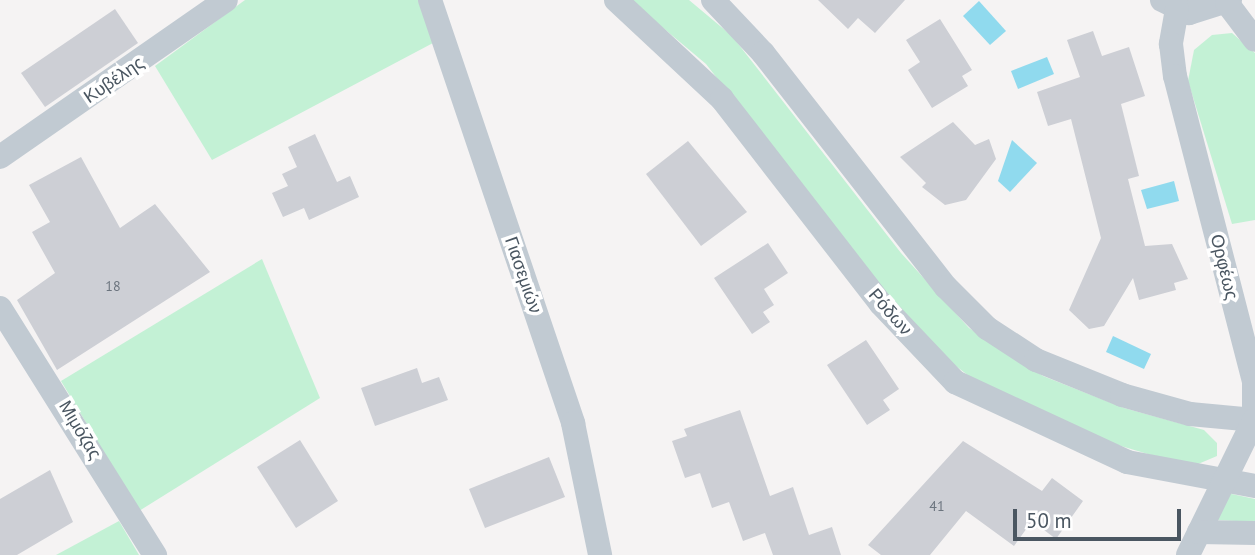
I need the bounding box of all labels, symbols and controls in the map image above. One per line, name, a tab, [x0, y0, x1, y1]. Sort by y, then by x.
street label: Κυβέλης	[80, 52, 148, 108]
street label: Ορφέως	[1205, 232, 1243, 302]
street label: Γιασεμιών	[500, 234, 546, 316]
house number: 18	[105, 278, 121, 294]
street label: Ρόδων	[864, 284, 916, 340]
street label: Μιμόζας	[54, 397, 106, 463]
scale bar	[1017, 496, 1185, 540]
house number: 41	[929, 498, 945, 514]
text: 50 m	[1026, 507, 1072, 534]

